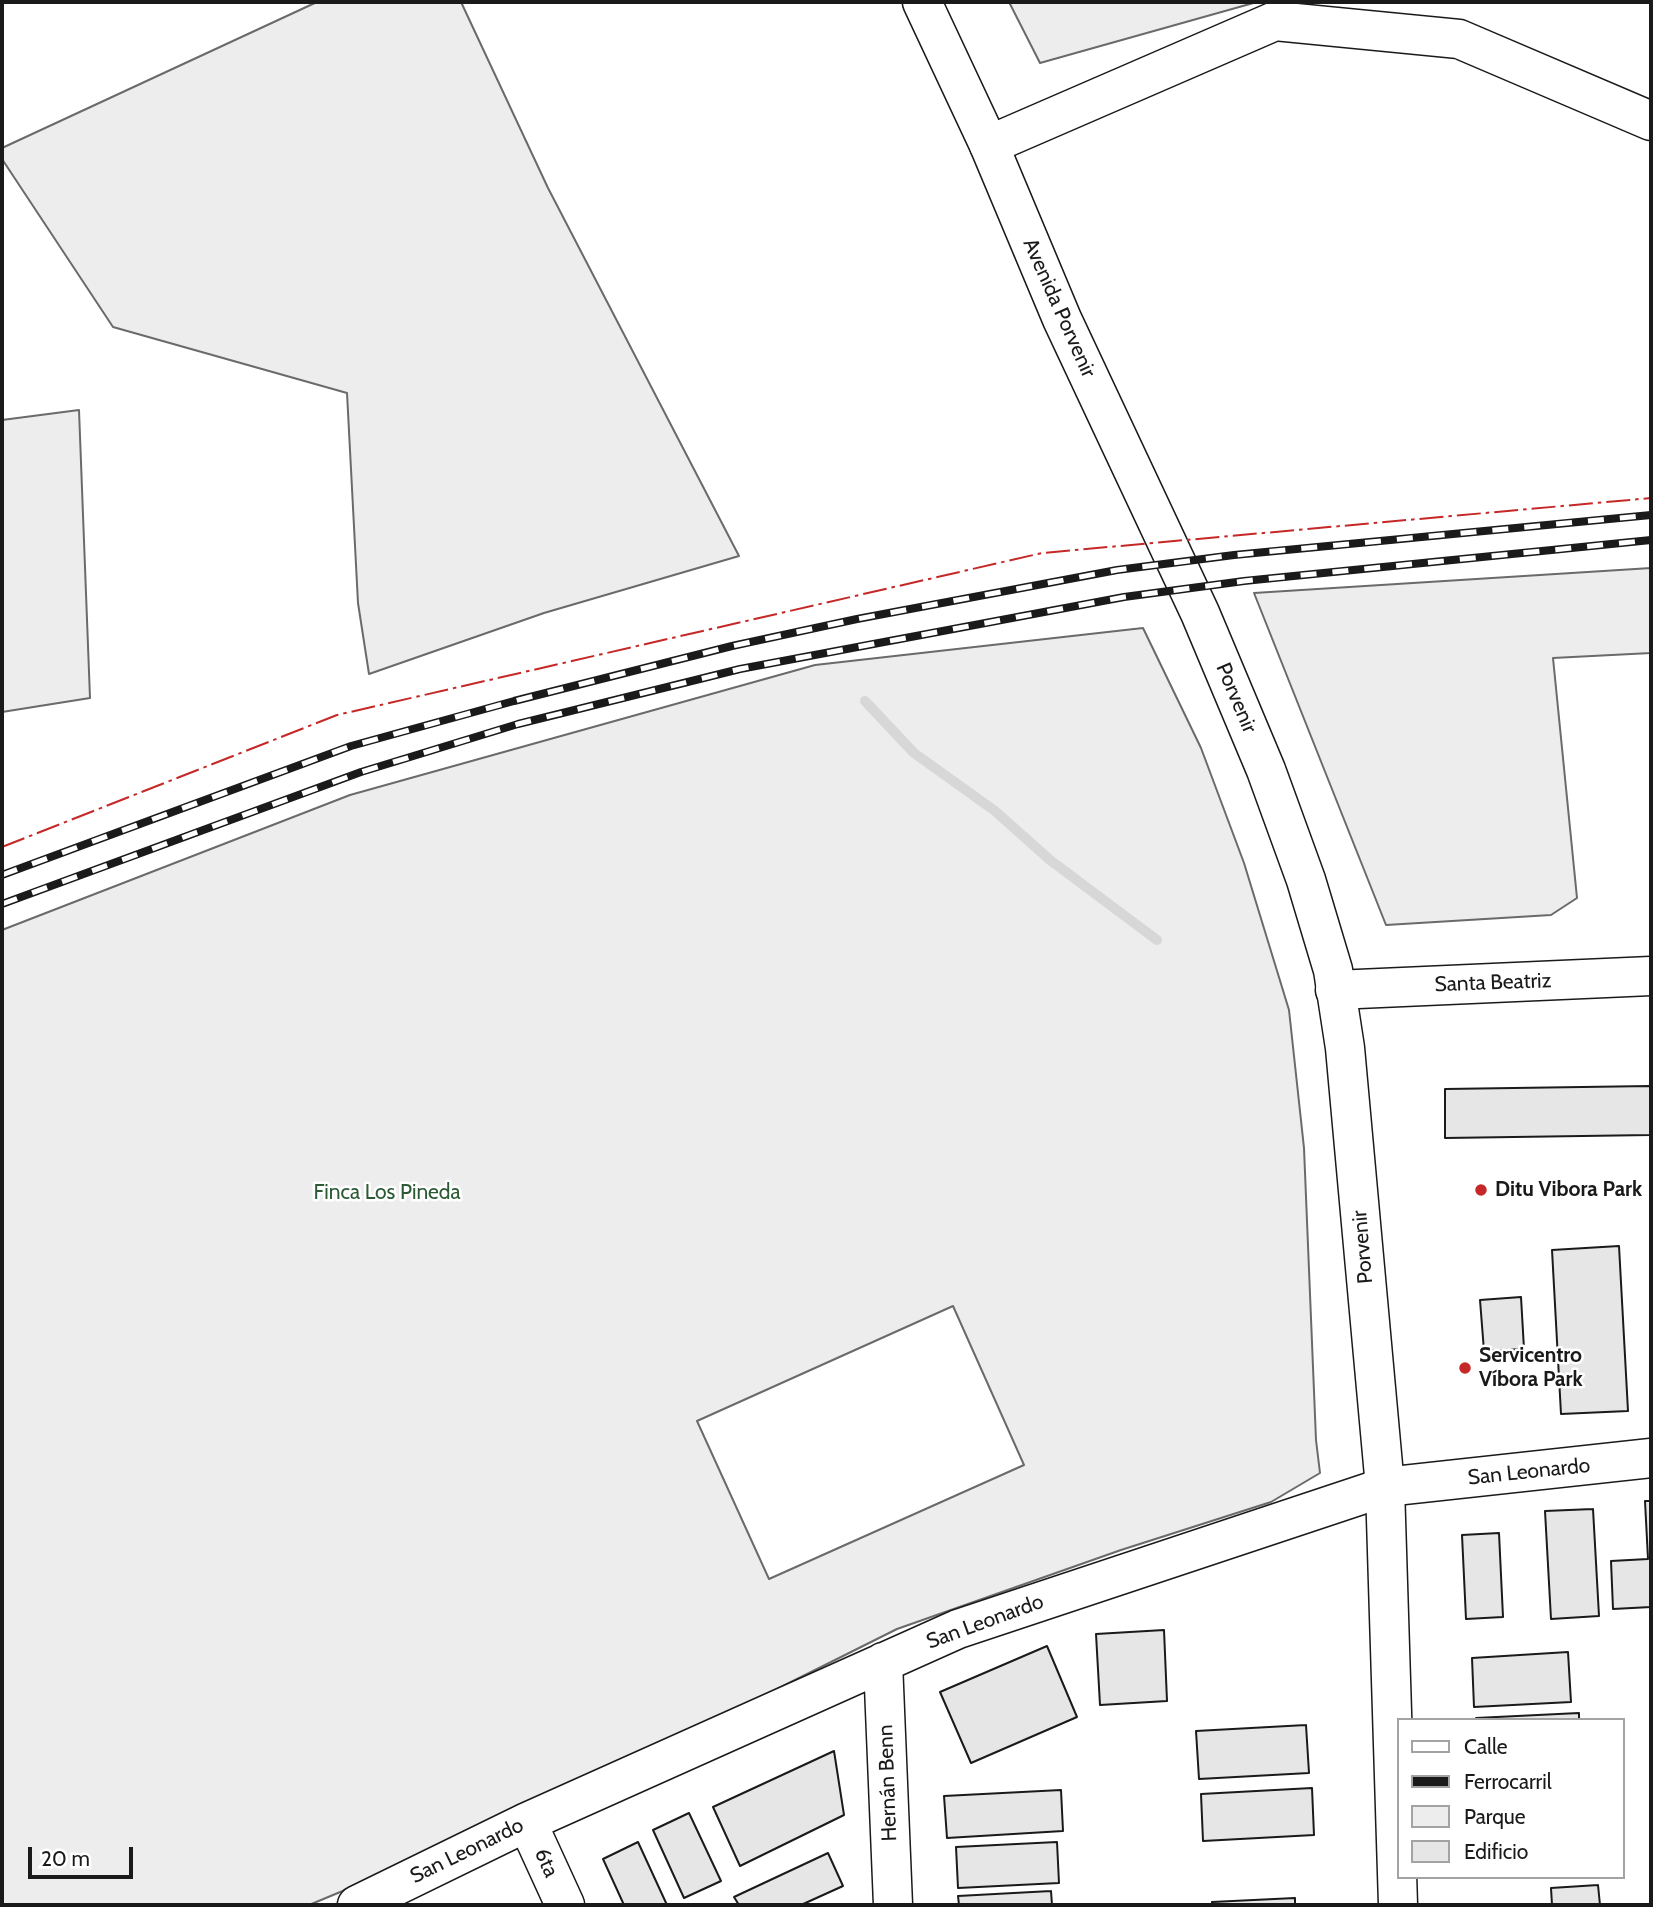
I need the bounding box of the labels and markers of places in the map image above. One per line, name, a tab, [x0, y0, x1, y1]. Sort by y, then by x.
place label: Ditu Vibora Park	[1495, 1177, 1642, 1203]
marker: Ditu Vibora Park	[1473, 1182, 1489, 1198]
place label: Servicentro Víbora Park	[1479, 1343, 1583, 1393]
marker: Servicentro Víbora Park	[1457, 1360, 1473, 1376]

